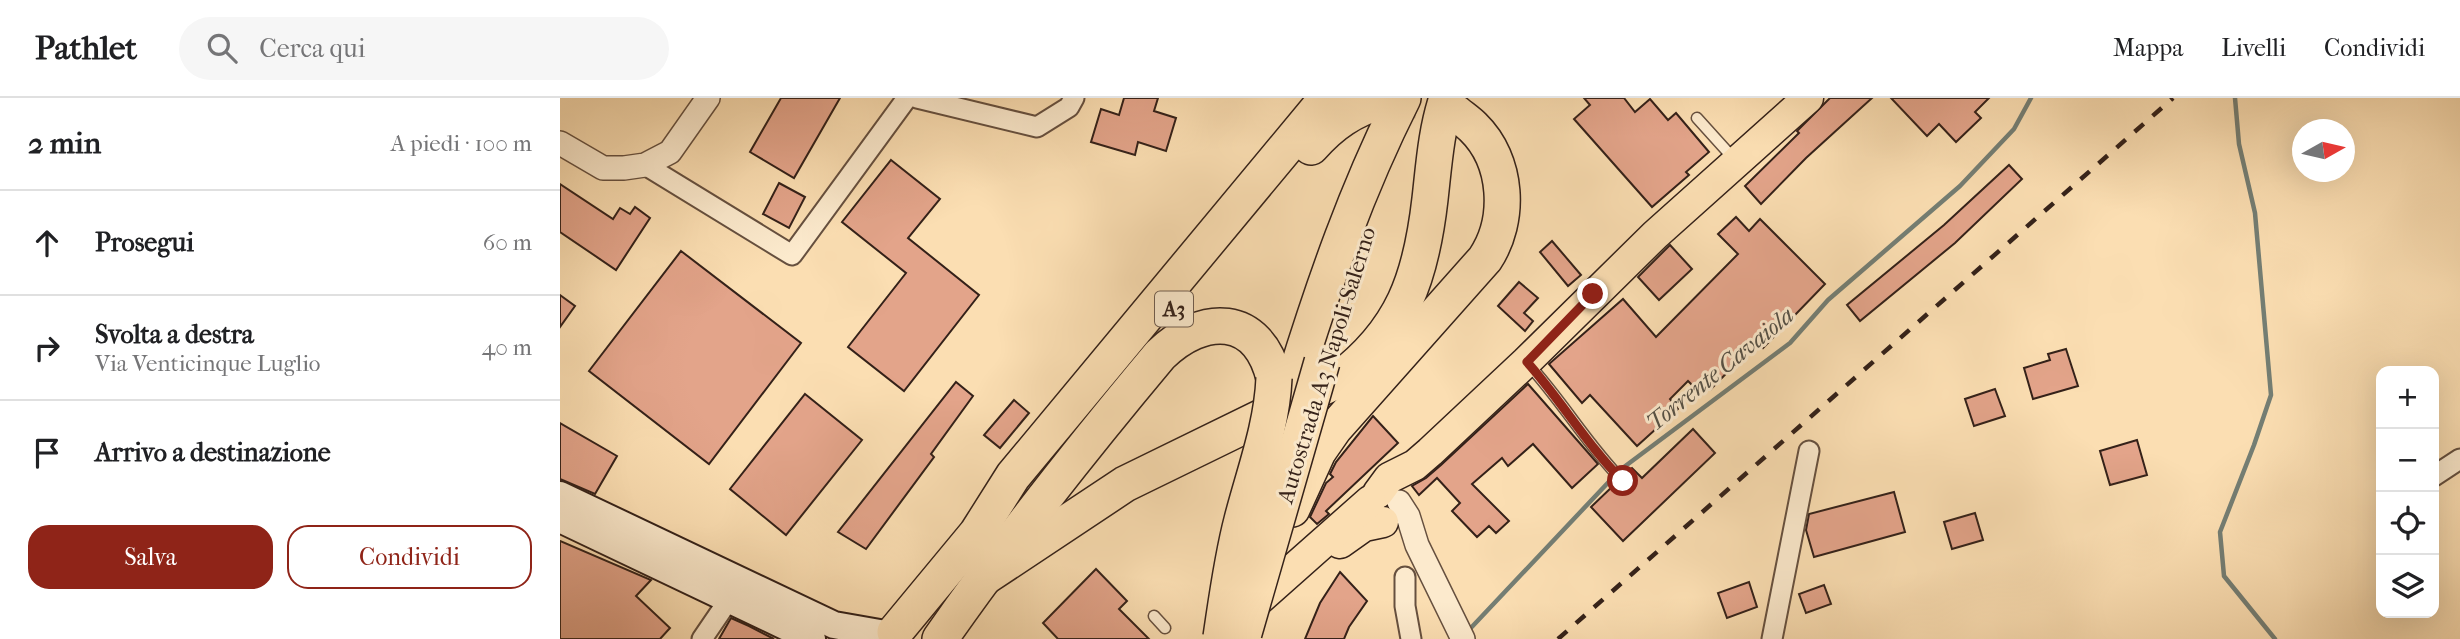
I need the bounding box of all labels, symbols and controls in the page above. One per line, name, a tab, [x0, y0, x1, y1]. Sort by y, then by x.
search box	[179, 17, 669, 80]
text: Pathlet	[35, 29, 137, 68]
icon: search	[203, 29, 241, 67]
text: Cerca qui	[259, 33, 365, 64]
text: Mappa	[2113, 34, 2183, 62]
text: Livelli	[2221, 34, 2286, 62]
text: Condividi	[2324, 34, 2425, 62]
north arrow	[2292, 119, 2355, 182]
text: 2 min	[28, 126, 101, 161]
text: A piedi · 100 m	[390, 130, 532, 157]
icon: ahead	[28, 224, 66, 262]
street label: Autostrada A3 Napoli-Salerno	[1271, 224, 1381, 507]
text: Prosegui	[95, 227, 194, 258]
text: 60 m	[483, 229, 532, 256]
route end	[1577, 278, 1608, 309]
road number: A3	[1155, 292, 1193, 326]
water label: Torrente Cavaiola	[1641, 301, 1799, 437]
text: Svolta a destra	[95, 319, 254, 350]
icon: right	[28, 329, 66, 367]
text: 40 m	[482, 334, 532, 361]
text: Via Venticinque Luglio	[95, 350, 320, 377]
map controls	[2376, 366, 2439, 618]
button: +	[2376, 366, 2439, 429]
button: −	[2376, 429, 2439, 492]
icon: arrive	[28, 434, 66, 472]
text: Arrivo a destinazione	[95, 437, 331, 468]
route start	[1607, 465, 1638, 496]
button: locate	[2376, 492, 2439, 555]
button: Salva	[28, 525, 273, 589]
button: Condividi	[287, 525, 532, 589]
button: layers	[2376, 555, 2439, 618]

